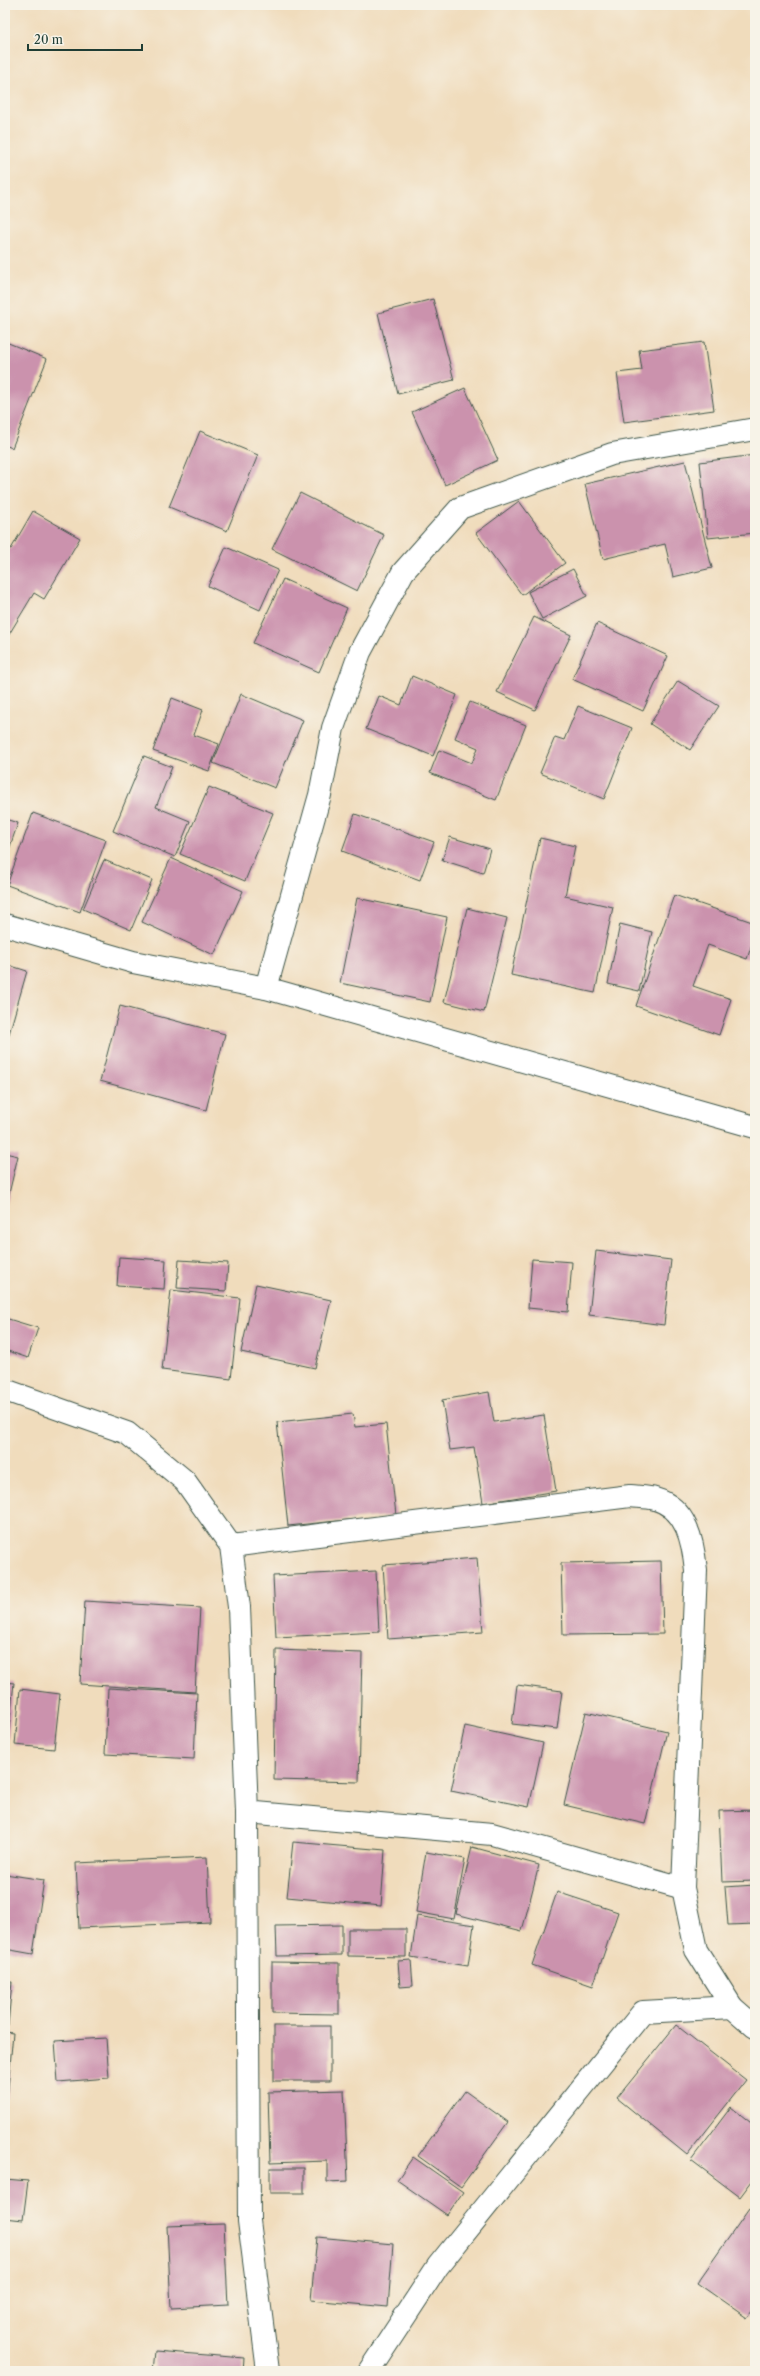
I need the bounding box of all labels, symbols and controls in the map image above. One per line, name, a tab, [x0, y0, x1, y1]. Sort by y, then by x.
scale bar	[28, 26, 142, 52]
text: 20 m	[34, 32, 63, 47]

